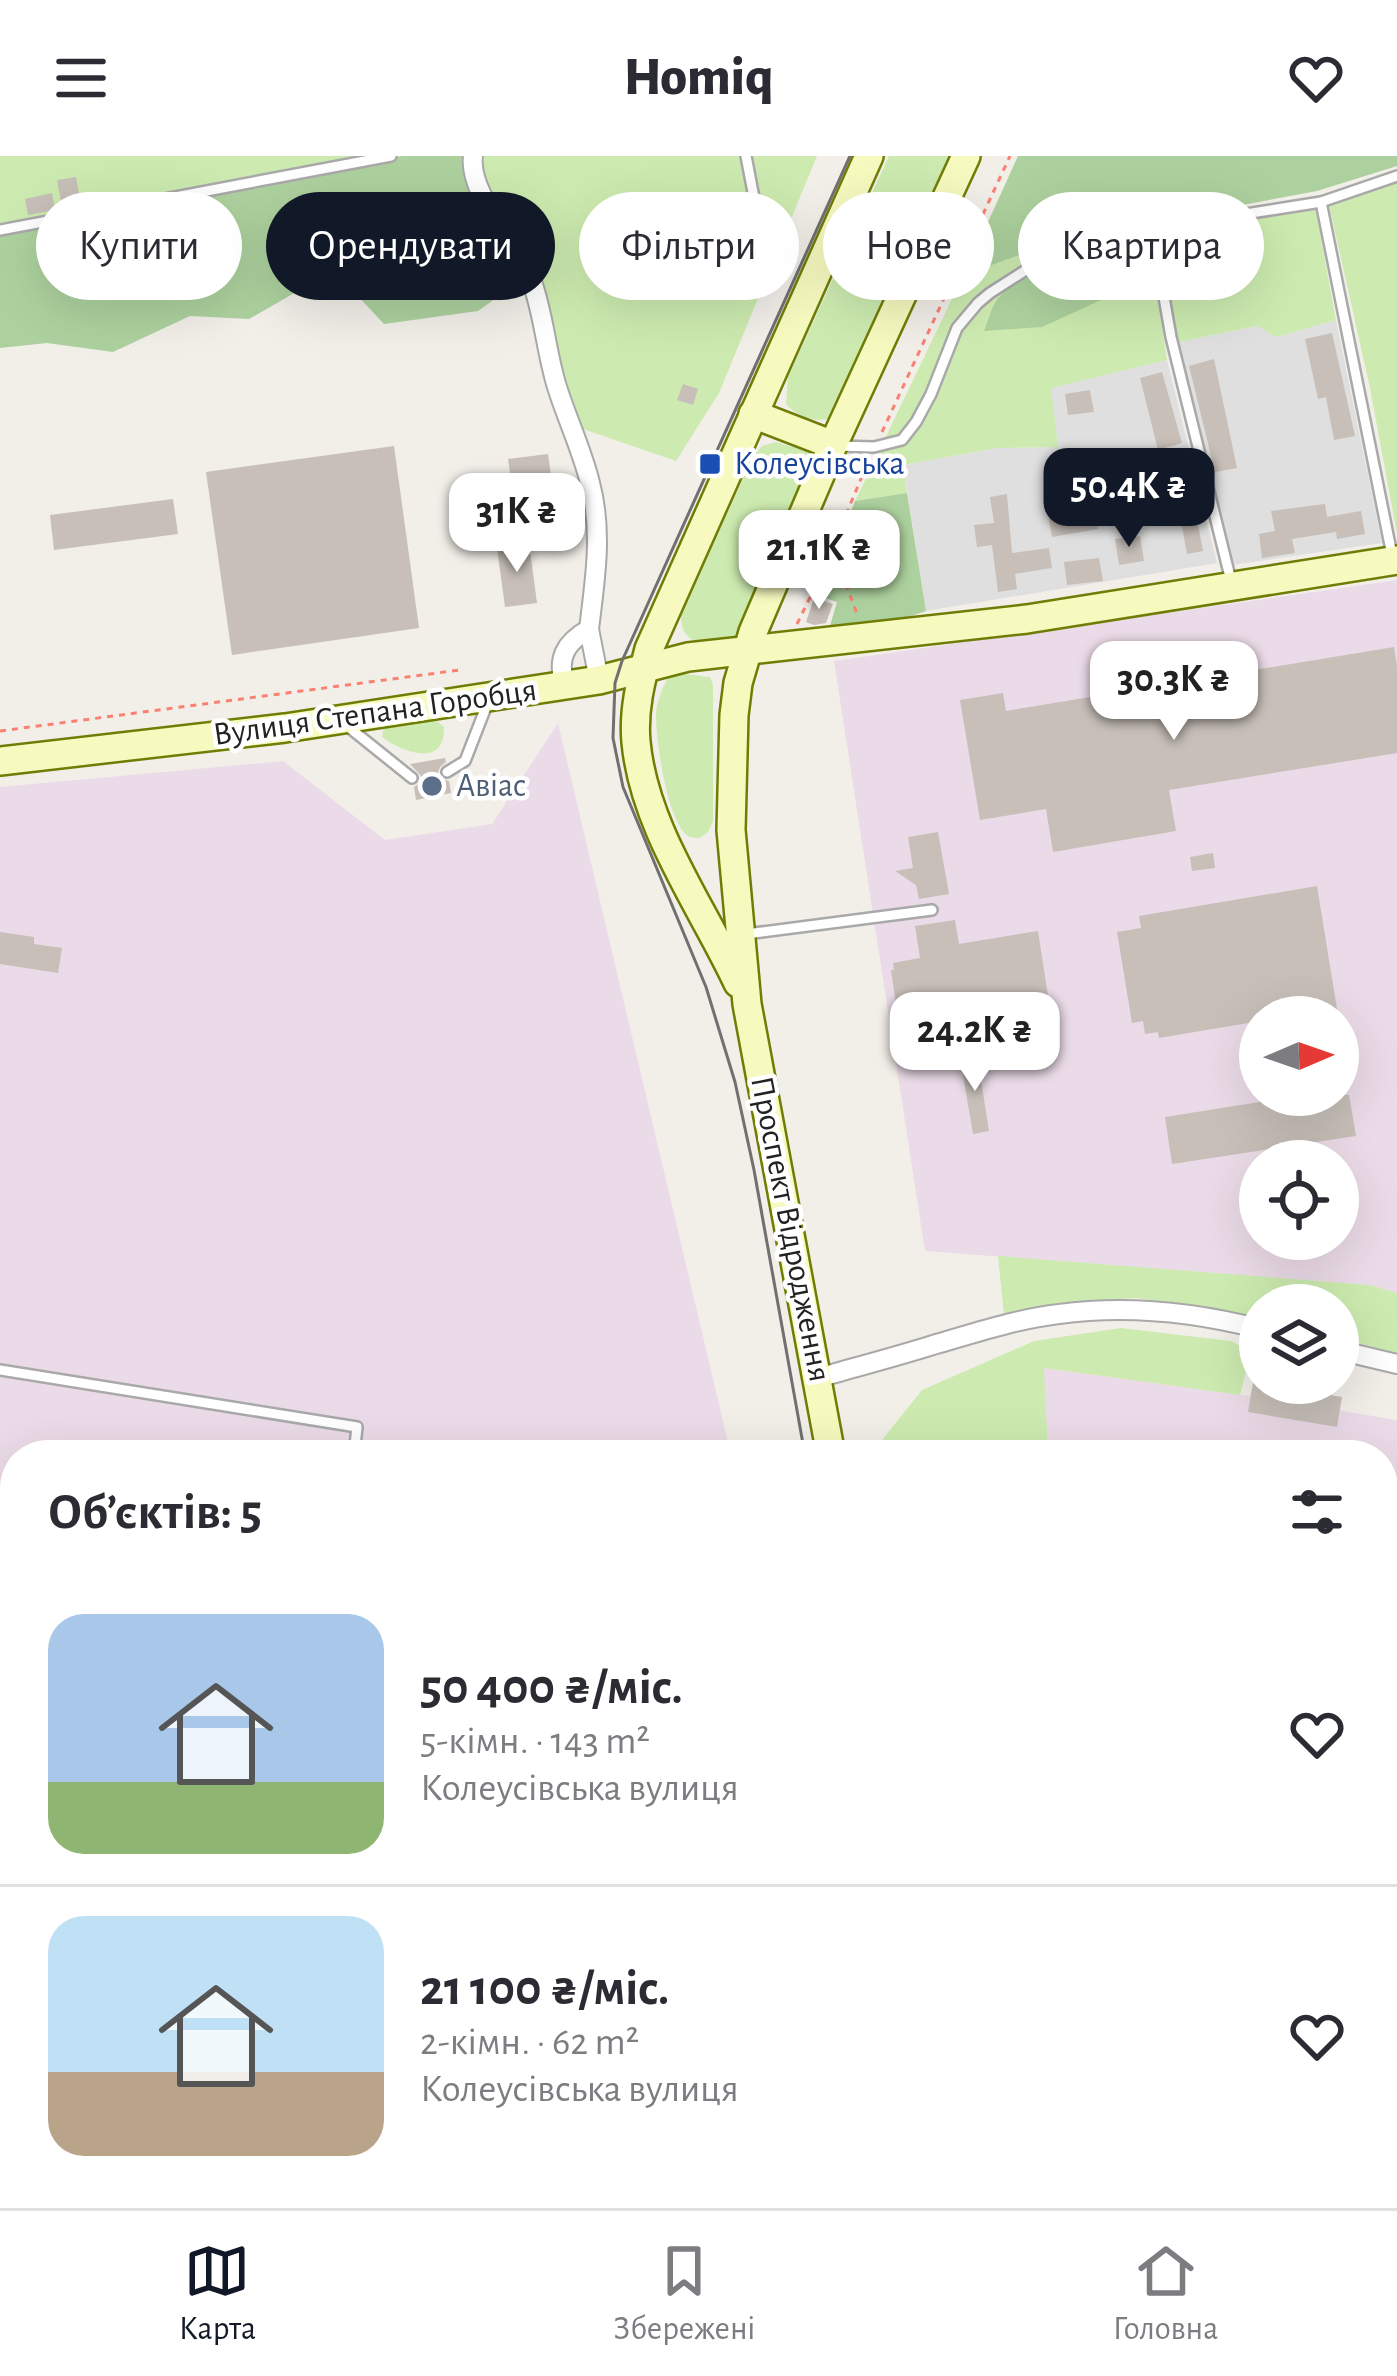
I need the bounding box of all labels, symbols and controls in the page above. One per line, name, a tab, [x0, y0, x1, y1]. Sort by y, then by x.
icon: menu	[48, 45, 114, 111]
icon: heart	[1283, 45, 1349, 111]
text: Homiq	[623, 51, 774, 105]
chip: Купити	[36, 192, 242, 300]
chip: Орендувати	[266, 192, 555, 300]
chip: Фільтри	[579, 192, 799, 300]
chip: Нове	[823, 192, 994, 300]
chip: Квартира	[1018, 192, 1264, 300]
place label: Колеусівська	[734, 448, 905, 481]
pin: 50.4K ₴	[1018, 448, 1240, 550]
marker: Колеусівська	[697, 451, 723, 477]
text: 50.4K ₴	[1071, 467, 1187, 506]
pin: 31K ₴	[433, 473, 601, 575]
text: 31K ₴	[476, 492, 558, 531]
pin: 21.1K ₴	[708, 510, 930, 612]
text: 21.1K ₴	[766, 529, 872, 568]
pin: 30.3K ₴	[1063, 641, 1285, 743]
text: 30.3K ₴	[1117, 660, 1231, 699]
street label: Вулиця Степана Горобця	[211, 674, 539, 752]
place label: Авіас	[456, 770, 526, 803]
marker: Авіас	[419, 773, 445, 799]
pin: 24.2K ₴	[864, 992, 1086, 1094]
north arrow	[1239, 996, 1359, 1116]
map controls	[1239, 996, 1359, 1404]
text: 24.2K ₴	[917, 1011, 1033, 1050]
street label: Проспект Відродження	[744, 1073, 836, 1385]
button: locate	[1239, 1140, 1359, 1260]
button: layers	[1239, 1284, 1359, 1404]
icon: filters	[1284, 1479, 1350, 1545]
text: Об’єктів: 5	[48, 1487, 262, 1538]
icon: home	[144, 1662, 288, 1806]
text: 50 400 ₴/міс.	[420, 1662, 683, 1713]
icon: heart	[1284, 1701, 1350, 1767]
text: 5-кімн. · 143 m²	[420, 1722, 650, 1761]
text: Колеусівська вулиця	[420, 1769, 739, 1808]
text: 21 100 ₴/міс.	[420, 1963, 669, 2014]
icon: home	[144, 1964, 288, 2108]
icon: heart	[1284, 2003, 1350, 2069]
text: 2-кімн. · 62 m²	[420, 2023, 639, 2062]
text: Колеусівська вулиця	[420, 2070, 739, 2109]
tab: Карта	[179, 2238, 256, 2350]
tab: Збережені	[614, 2238, 755, 2350]
tab: Головна	[1113, 2238, 1218, 2350]

